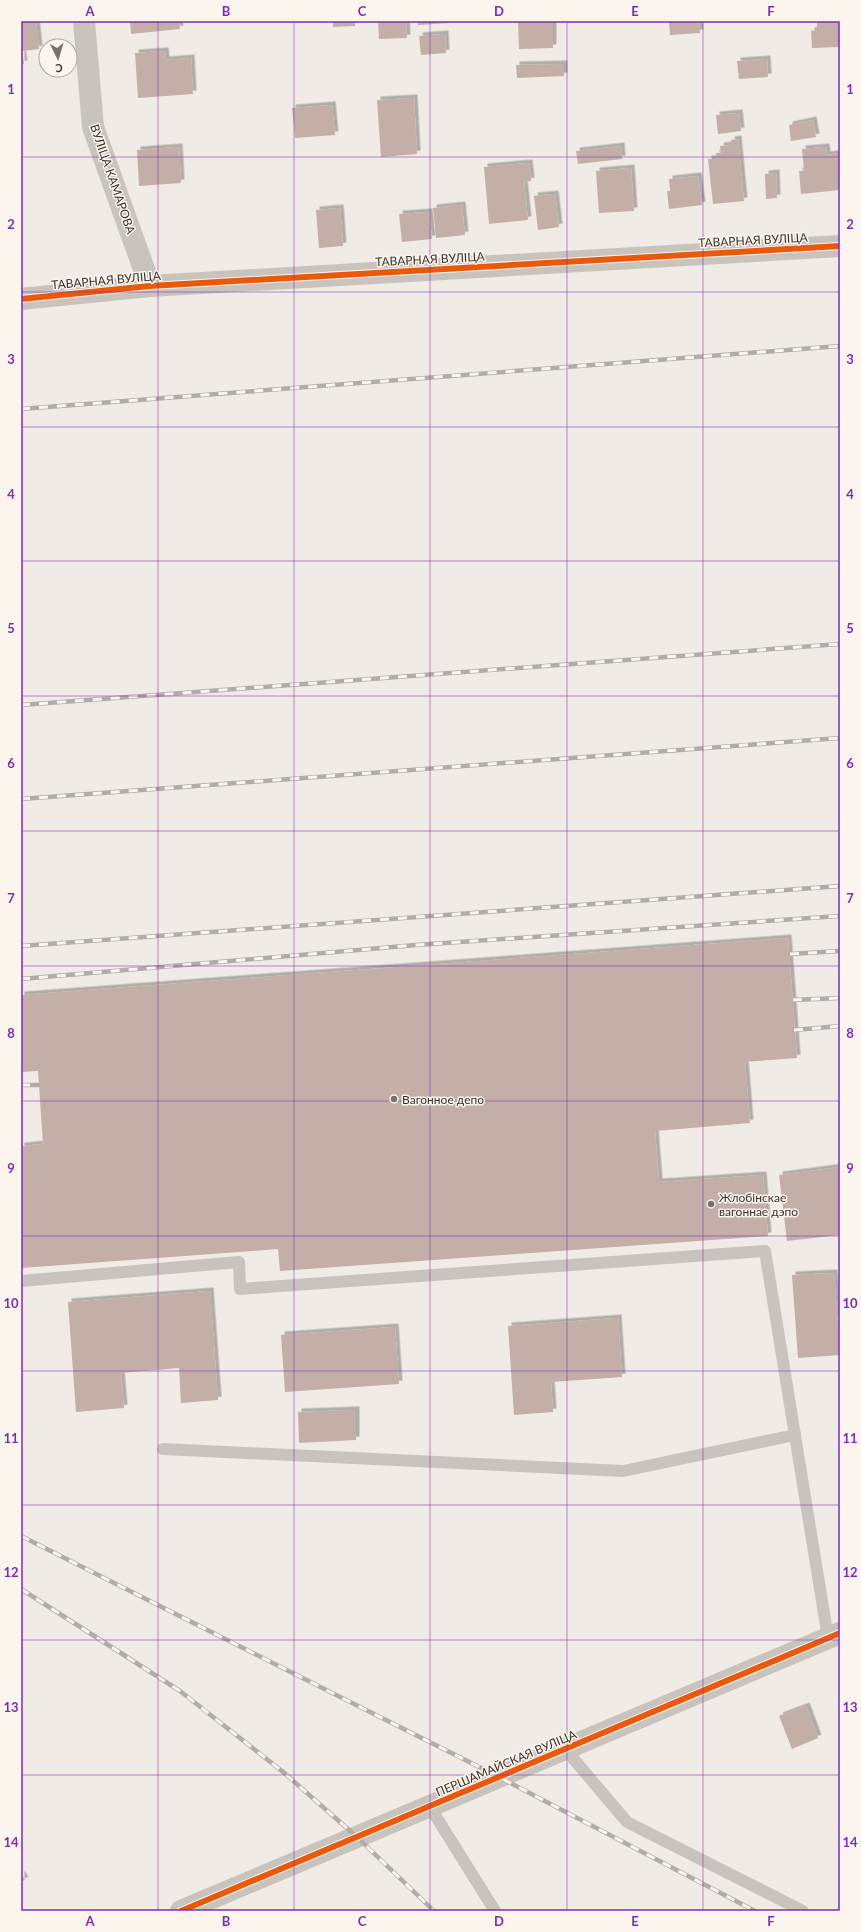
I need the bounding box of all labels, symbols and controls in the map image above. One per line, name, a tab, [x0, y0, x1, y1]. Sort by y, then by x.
text: A	[84, 3, 95, 19]
text: B	[222, 3, 231, 19]
text: C	[358, 3, 367, 19]
text: D	[494, 3, 504, 19]
text: E	[631, 3, 639, 19]
text: F	[767, 3, 775, 19]
north arrow	[38, 38, 78, 78]
text: С	[54, 62, 63, 75]
text: 1	[7, 81, 15, 97]
text: 1	[846, 81, 854, 97]
street label: ВУЛІЦА КАМАРОВА	[87, 122, 139, 237]
text: 2	[7, 216, 15, 232]
text: 2	[846, 216, 854, 232]
street label: ТАВАРНАЯ ВУЛІЦА	[698, 230, 809, 250]
street label: ТАВАРНАЯ ВУЛІЦА	[375, 249, 486, 269]
street label: ТАВАРНАЯ ВУЛІЦА	[51, 268, 162, 292]
text: 3	[7, 351, 15, 367]
text: 3	[846, 351, 854, 367]
text: 4	[7, 486, 15, 502]
text: 4	[846, 486, 854, 502]
text: 5	[7, 620, 15, 636]
text: 5	[846, 620, 854, 636]
text: 6	[7, 755, 15, 771]
text: 6	[846, 755, 854, 771]
text: 7	[7, 890, 15, 906]
text: 7	[846, 890, 854, 906]
text: 8	[7, 1025, 15, 1041]
text: 8	[846, 1025, 854, 1041]
place label: Вагонное депо	[402, 1092, 484, 1107]
marker: Вагонное депо	[389, 1094, 399, 1104]
text: 9	[7, 1160, 15, 1176]
text: 9	[846, 1160, 854, 1176]
place label: Жлобінскае вагоннае дэпо	[719, 1190, 798, 1219]
marker: Жлобінскае вагоннае дэпо	[706, 1199, 716, 1209]
text: 10	[3, 1295, 19, 1311]
text: 10	[842, 1295, 858, 1311]
text: 11	[3, 1430, 19, 1446]
text: 11	[842, 1430, 858, 1446]
text: 12	[3, 1564, 19, 1580]
text: 12	[842, 1564, 858, 1580]
text: 13	[3, 1699, 19, 1715]
text: 13	[842, 1699, 858, 1715]
street label: ПЕРШАМАЙСКАЯ ВУЛІЦА	[433, 1726, 580, 1800]
text: 14	[3, 1834, 19, 1850]
text: 14	[842, 1834, 858, 1850]
text: A	[84, 1913, 95, 1929]
text: B	[222, 1913, 231, 1929]
text: C	[358, 1913, 367, 1929]
text: D	[494, 1913, 504, 1929]
text: E	[631, 1913, 639, 1929]
text: F	[767, 1913, 775, 1929]

